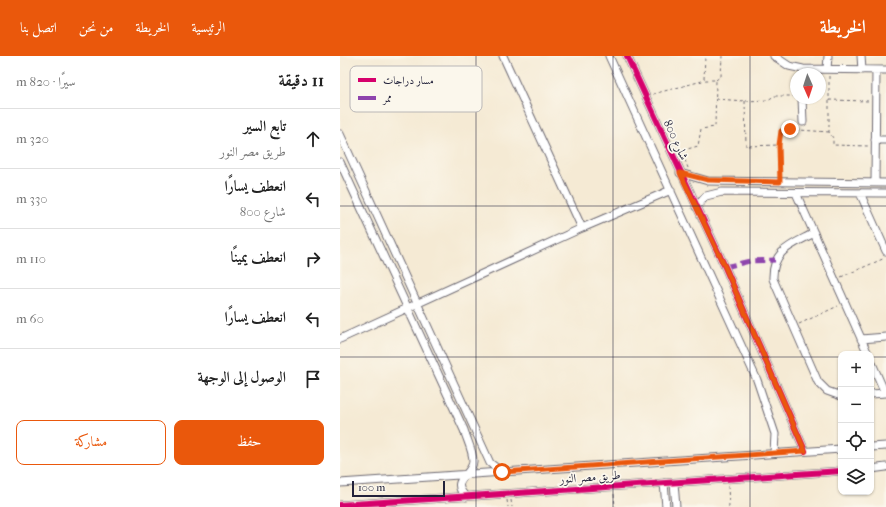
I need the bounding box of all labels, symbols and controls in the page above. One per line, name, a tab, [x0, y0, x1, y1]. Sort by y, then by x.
text: الخريطة	[820, 16, 866, 38]
text: اتصل بنا	[20, 19, 57, 36]
text: من نحن	[79, 19, 114, 36]
text: الخريطة	[136, 19, 170, 36]
text: الرئيسية	[192, 19, 225, 36]
legend	[350, 66, 482, 112]
north arrow	[790, 68, 826, 104]
text: 11 دقيقة	[279, 70, 324, 90]
text: سيرًا · 820 m	[16, 74, 76, 89]
text: مسار دراجات	[383, 74, 434, 87]
text: ممر	[382, 92, 392, 106]
text: تابع السير	[244, 117, 286, 135]
street label: شارع 800	[657, 118, 691, 164]
route end	[781, 120, 799, 138]
icon: ahead	[302, 128, 324, 150]
text: 320 m	[16, 131, 49, 146]
text: طريق مصر النور	[220, 144, 286, 159]
text: انعطف يسارًا	[225, 177, 286, 195]
icon: left	[302, 188, 324, 210]
text: 330 m	[16, 191, 47, 206]
text: شارع 800	[240, 204, 286, 219]
text: انعطف يمينًا	[231, 248, 286, 266]
icon: right	[302, 248, 324, 270]
text: 110 m	[16, 251, 46, 266]
text: انعطف يسارًا	[225, 308, 286, 326]
icon: left	[302, 308, 324, 330]
text: 60 m	[16, 311, 44, 326]
map controls	[838, 351, 874, 495]
button: +	[838, 351, 874, 387]
text: الوصول إلى الوجهة	[197, 368, 286, 386]
icon: arrive	[302, 368, 324, 390]
button: −	[838, 387, 874, 423]
button: مشاركة	[16, 420, 166, 465]
button: حفظ	[174, 420, 324, 465]
button: locate	[838, 423, 874, 459]
button: layers	[838, 459, 874, 495]
route start	[493, 463, 511, 481]
street label: طريق مصر النور	[558, 468, 621, 487]
scale bar	[352, 479, 445, 498]
text: 100 m	[358, 481, 386, 494]

